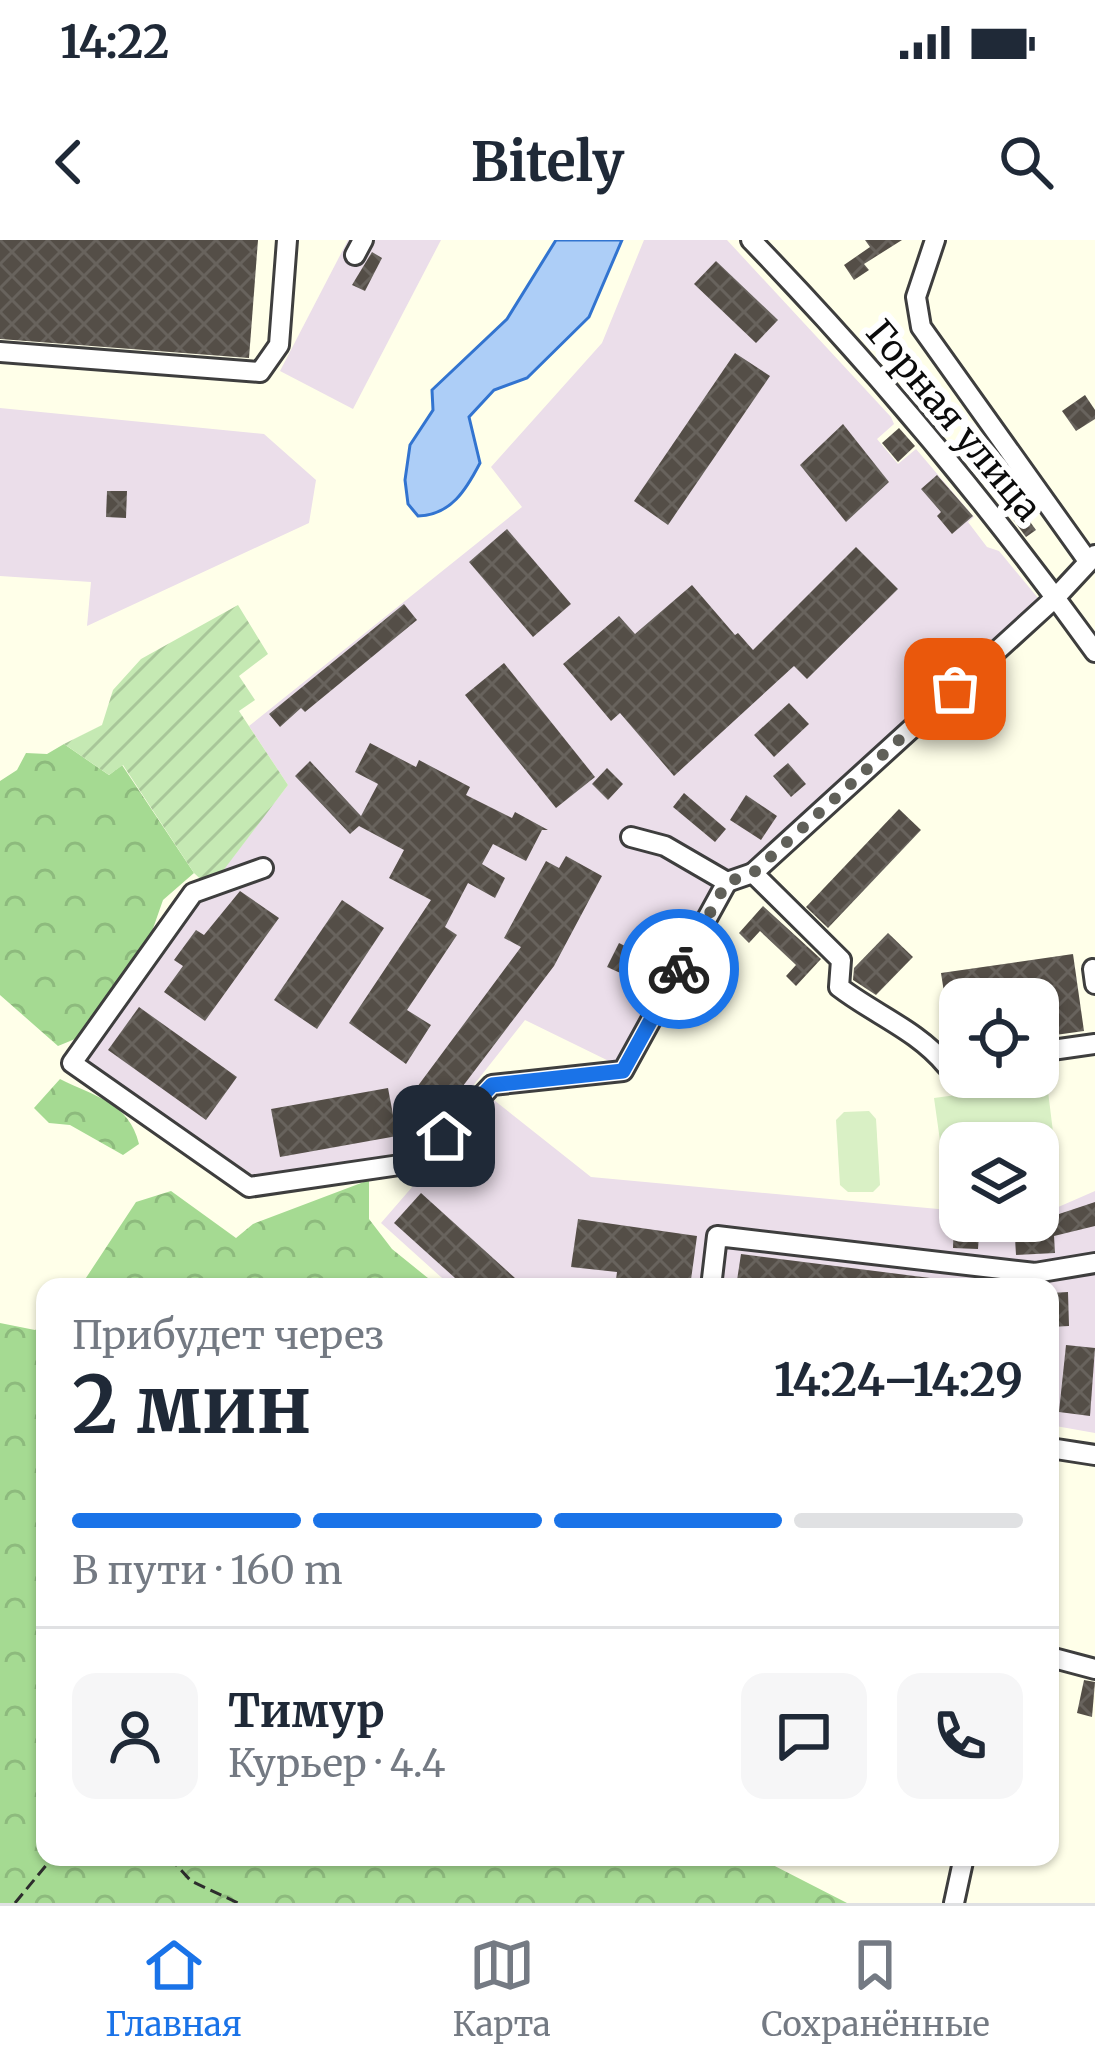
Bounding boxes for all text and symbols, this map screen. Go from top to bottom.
text: 14:22 [60,14,169,70]
text: Bitely [471,128,624,196]
icon: back [36,129,102,195]
icon: search [993,129,1059,195]
street label: Горная улица [856,311,1051,530]
pin [904,638,1006,740]
icon: bag [922,656,988,722]
courier [619,909,739,1029]
icon: bike [646,936,712,1002]
map controls [939,978,1059,1242]
button: locate [939,978,1059,1098]
pin [393,1085,495,1187]
icon: home [411,1103,477,1169]
button: layers [939,1122,1059,1242]
text: Прибудет через [72,1311,384,1360]
text: 14:24–14:29 [774,1352,1023,1408]
text: 2 мин [72,1356,311,1454]
text: В пути · 160 m [72,1546,343,1595]
button: person [72,1673,198,1799]
button: chat [741,1673,867,1799]
button: phone [897,1673,1023,1799]
text: Тимур [228,1683,385,1739]
text: Курьер · 4.4 [228,1739,446,1788]
tab: Главная [105,1932,242,2045]
tab: Карта [452,1932,551,2045]
tab: Сохранённые [761,1932,990,2045]

